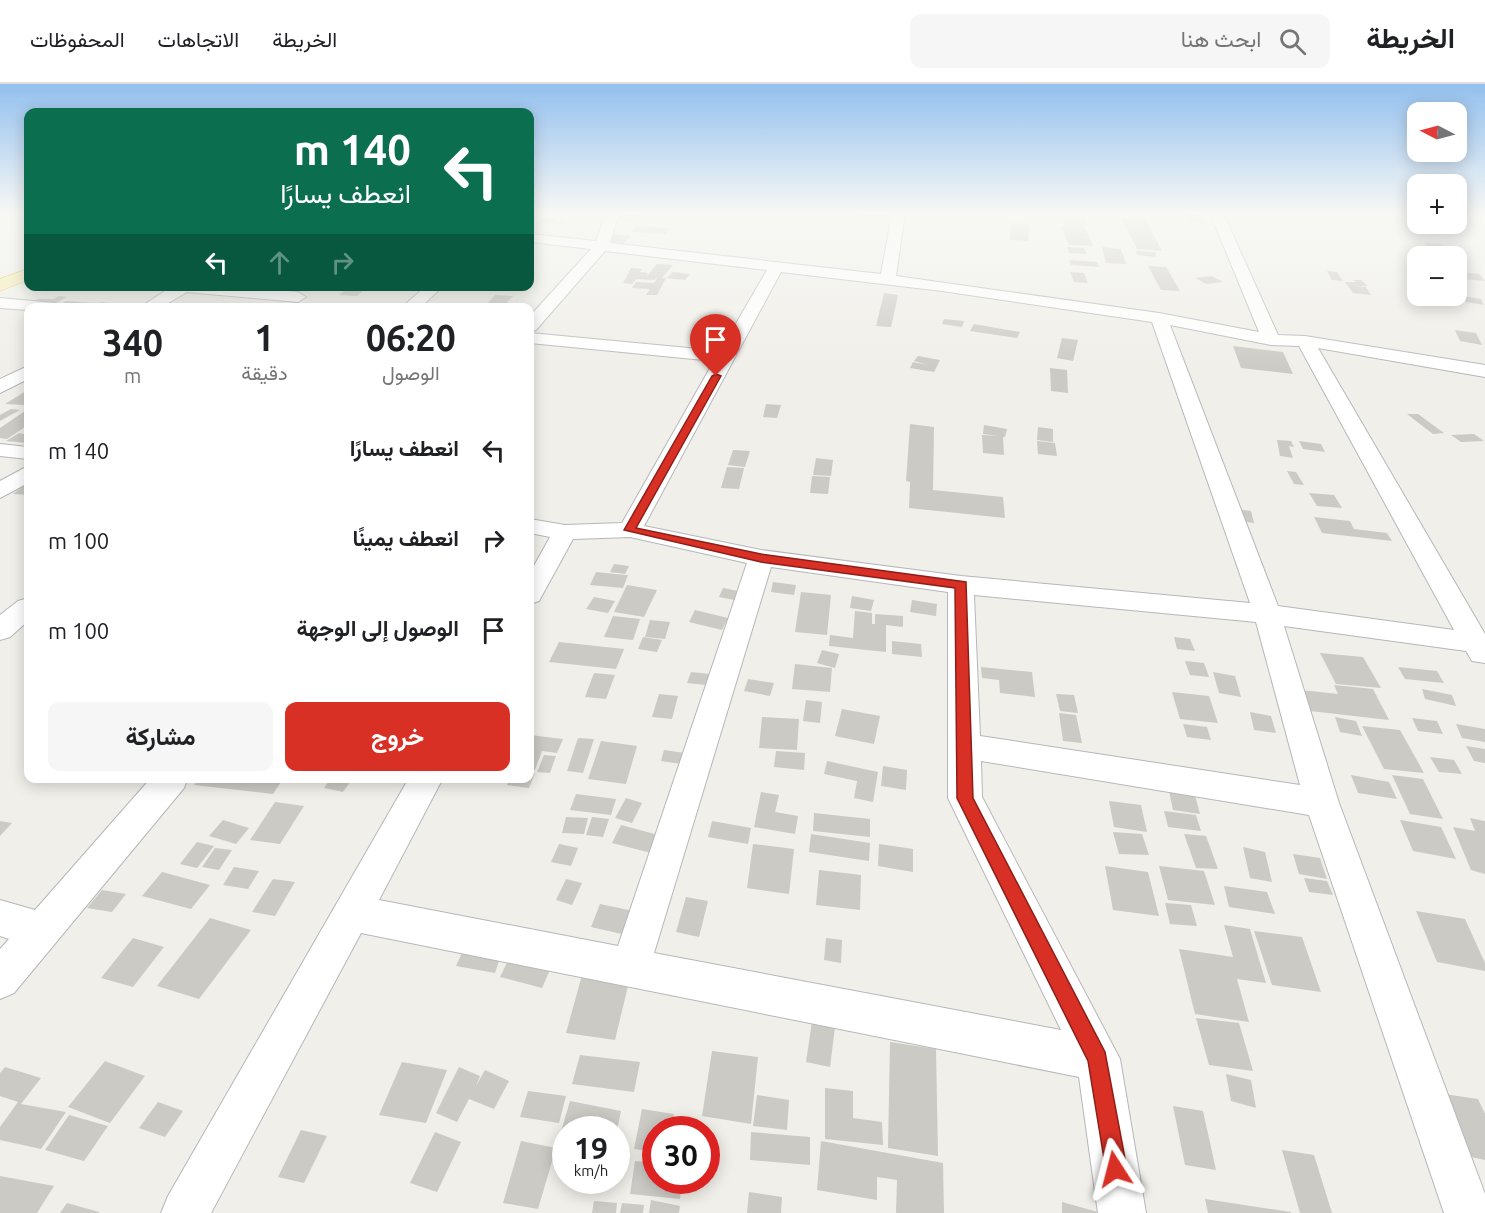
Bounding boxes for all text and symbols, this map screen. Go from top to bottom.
search box [910,14,1330,68]
text: الخريطة [1366,22,1455,53]
icon: search [1276,25,1309,58]
text: ابحث هنا [1181,26,1261,51]
text: المحفوظات [30,27,125,51]
text: الاتجاهات [158,27,239,51]
text: الخريطة [272,27,337,51]
north arrow [1407,102,1467,162]
map controls [1407,102,1467,306]
text: 140 m [294,126,411,173]
icon: left [432,132,510,210]
button: + [1407,174,1467,234]
text: انعطف يسارًا [280,178,411,208]
icon: left [200,246,233,279]
icon: ahead [263,246,296,279]
icon: right [326,246,359,279]
button: − [1407,246,1467,306]
pin [690,314,741,376]
text: 1 [254,317,275,358]
text: 06:20 [366,317,456,358]
text: 340 [102,322,163,363]
icon: arrive [699,323,732,356]
text: دقيقة [241,361,288,384]
text: الوصول [382,361,440,384]
text: m [124,364,141,387]
icon: left [477,434,510,467]
text: انعطف يسارًا [350,435,459,460]
text: 140 m [48,438,109,463]
icon: right [477,524,510,557]
text: انعطف يمينًا [352,525,459,550]
text: 100 m [48,528,109,553]
icon: arrive [477,614,510,647]
text: الوصول إلى الوجهة [296,615,459,640]
text: 100 m [48,618,109,643]
button: مشاركة [48,702,273,771]
button: خروج [285,702,510,771]
speed limit sign: 30 [642,1116,720,1194]
text: 19 [574,1131,608,1165]
position arrow [1083,1137,1147,1201]
text: km/h [574,1162,608,1179]

